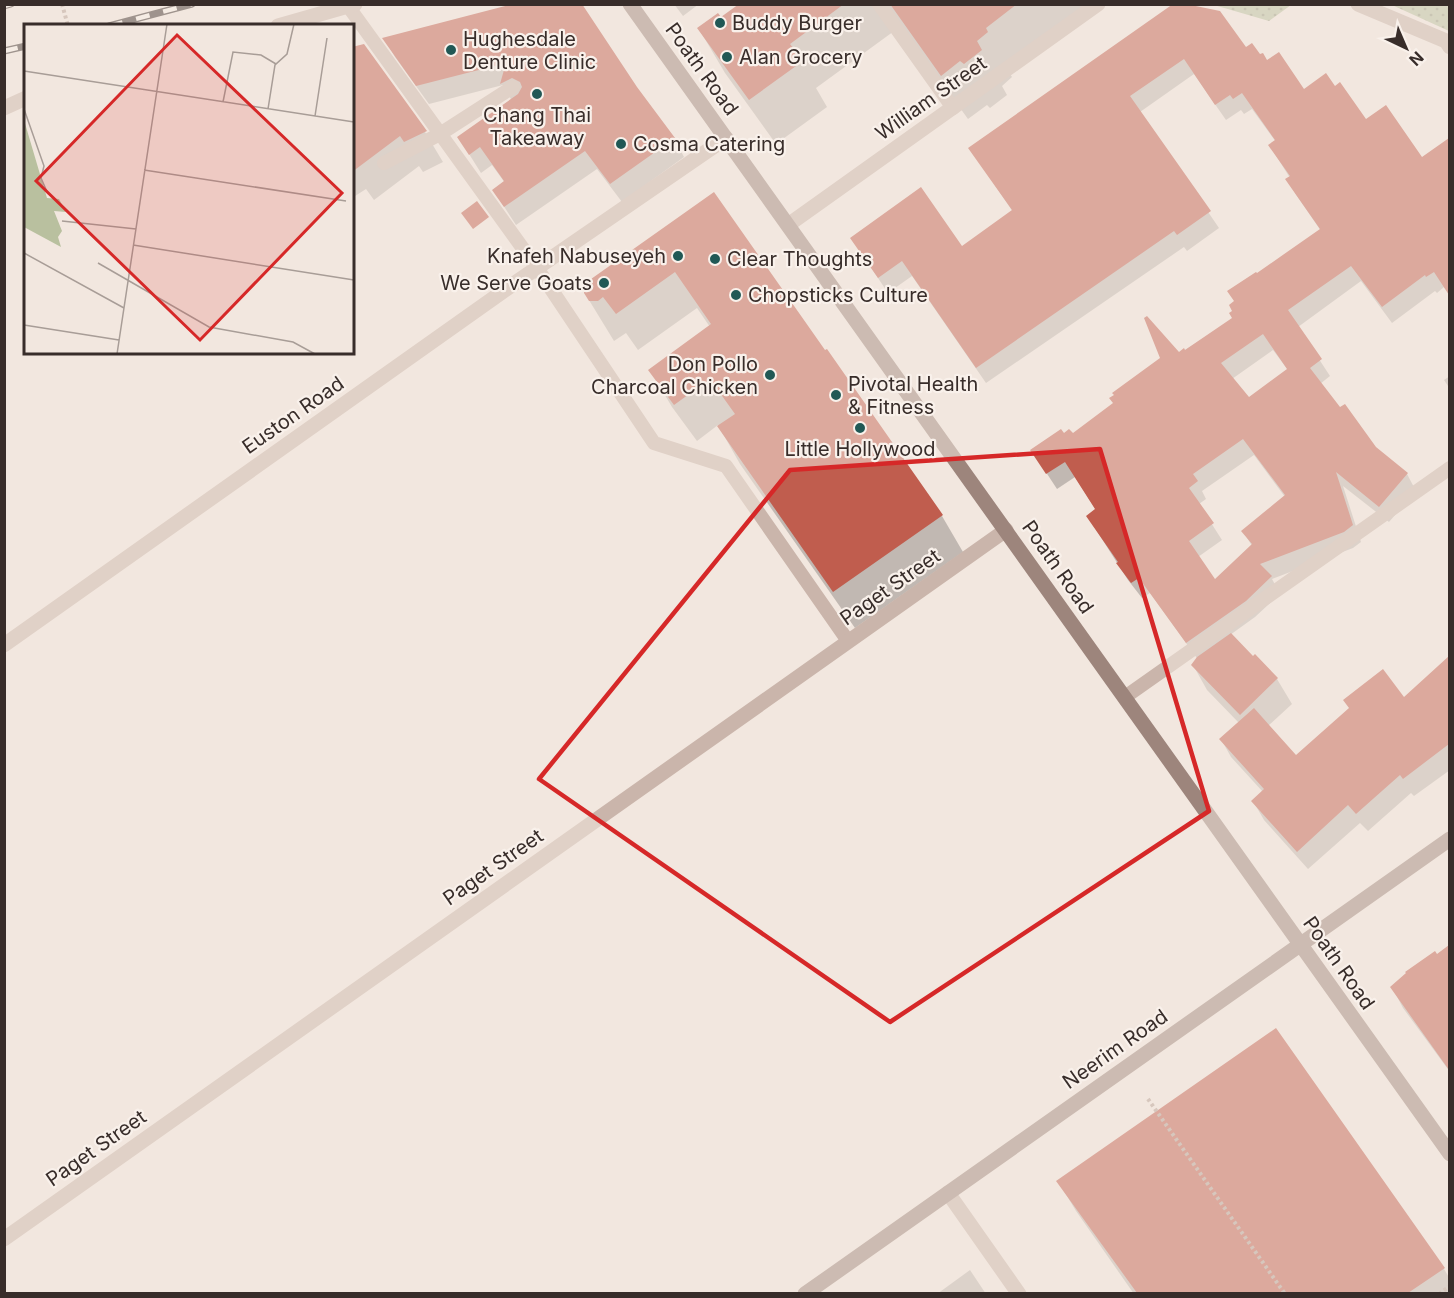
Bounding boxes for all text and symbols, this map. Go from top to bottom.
place label: Buddy Burger [732,11,862,35]
marker: Buddy Burger [713,16,727,30]
street label: Poath Road [660,18,744,120]
north arrow [1376,18,1436,78]
inset map [24,24,354,354]
place label: Hughesdale Denture Clinic [463,27,596,74]
marker: Hughesdale Denture Clinic [444,43,458,57]
place label: Alan Grocery [739,45,863,69]
text: N [1405,47,1428,70]
marker: Alan Grocery [720,50,734,64]
street label: William Street [871,51,991,145]
marker: Chang Thai Takeaway [530,87,544,101]
place label: Chang Thai Takeaway [483,103,591,150]
place label: Cosma Catering [633,132,785,156]
marker: Cosma Catering [614,137,628,151]
place label: Knafeh Nabuseyeh [487,244,666,268]
place label: Clear Thoughts [727,247,872,271]
marker: Knafeh Nabuseyeh [671,249,685,263]
marker: Clear Thoughts [708,252,722,266]
place label: We Serve Goats [440,271,592,295]
marker: We Serve Goats [597,276,611,290]
place label: Chopsticks Culture [748,283,928,307]
marker: Chopsticks Culture [729,288,743,302]
place label: Don Pollo Charcoal Chicken [591,352,758,399]
marker: Don Pollo Charcoal Chicken [763,368,777,382]
street label: Euston Road [238,371,348,459]
place label: Pivotal Health & Fitness [848,372,978,419]
marker: Pivotal Health & Fitness [829,388,843,402]
marker: Little Hollywood [853,421,867,435]
place label: Little Hollywood [785,437,936,461]
street label: Poath Road [1017,516,1099,618]
street label: Paget Street [835,543,945,630]
street label: Paget Street [438,823,548,910]
street label: Poath Road [1298,912,1380,1014]
street label: Neerim Road [1058,1004,1172,1094]
street label: Paget Street [41,1104,151,1191]

